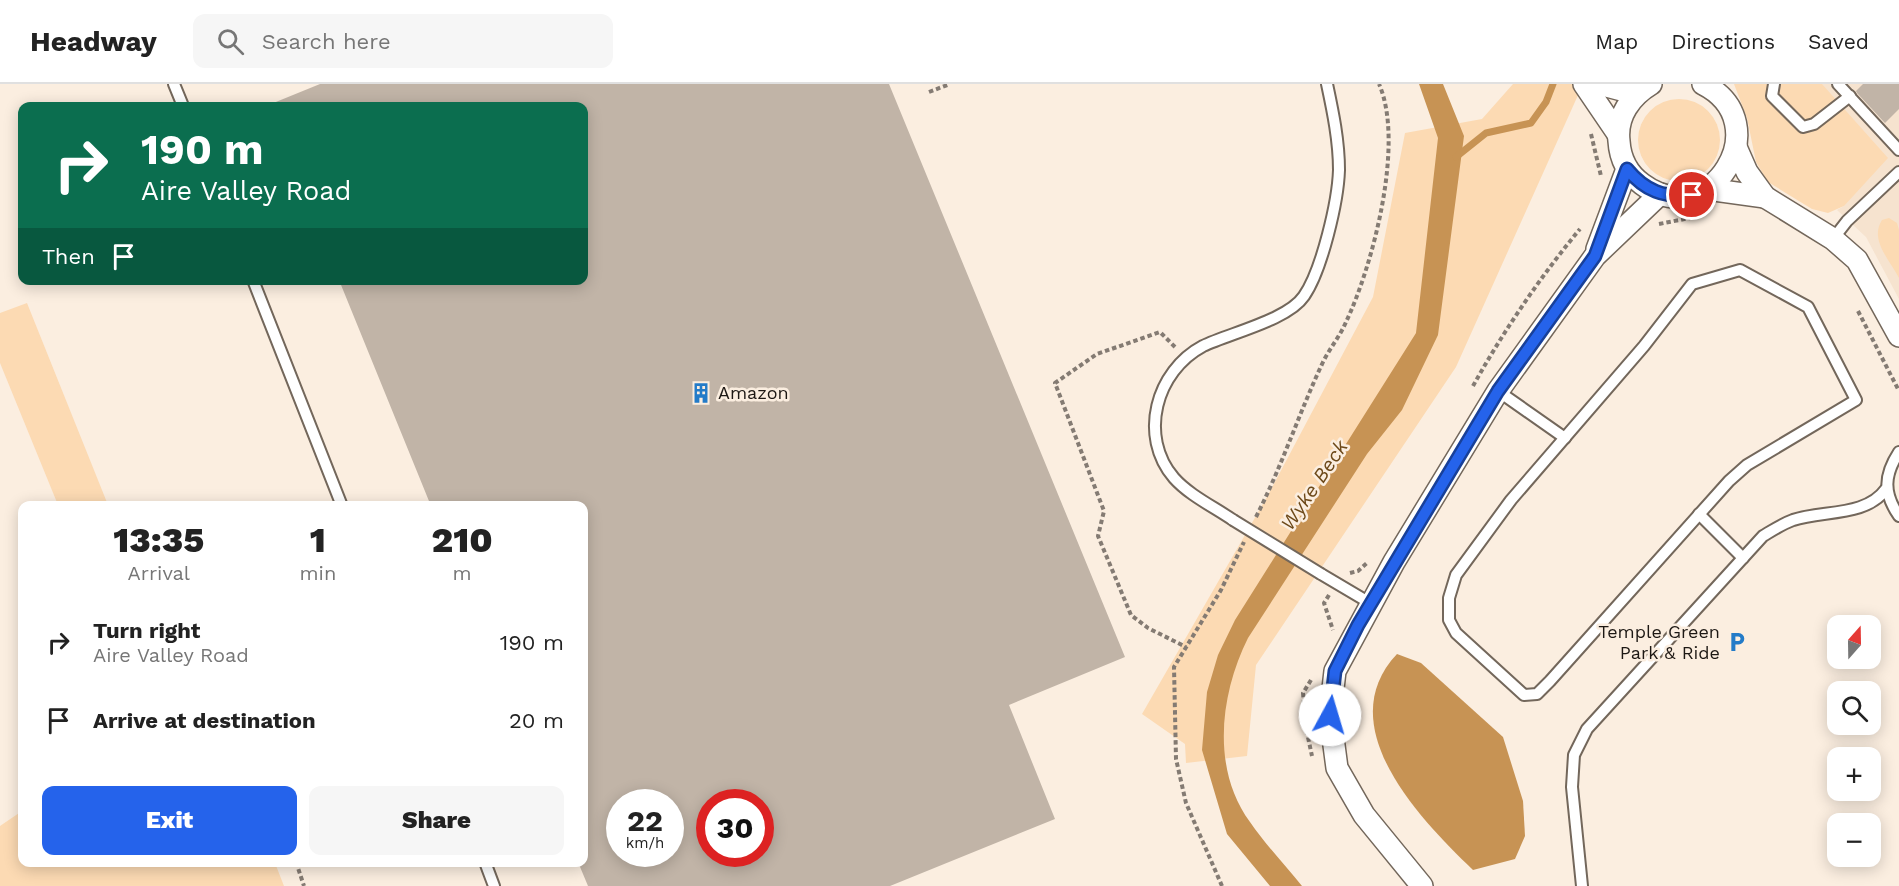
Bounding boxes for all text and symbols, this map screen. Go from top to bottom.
search box [193,14,613,68]
text: Headway [30,25,157,58]
icon: search [214,25,247,58]
text: Search here [262,29,391,54]
text: Map [1595,29,1638,54]
text: Directions [1671,29,1775,54]
text: Saved [1808,29,1869,54]
text: 190 m [141,125,264,174]
icon: right [42,126,120,204]
pin [1666,169,1717,220]
text: Aire Valley Road [141,175,351,207]
icon: arrive [1675,178,1708,211]
icon: arrive [107,240,140,273]
text: Then [42,244,95,269]
building icon: Amazon [689,381,713,405]
place label: Amazon [718,382,789,403]
water label: Wyke Beck [1275,435,1353,535]
text: 13:35 [113,519,204,561]
text: 1 [310,519,326,561]
text: 210 [432,519,493,561]
text: Arrival [128,561,190,585]
text: min [300,561,336,585]
text: m [453,561,472,585]
north arrow [1827,615,1881,669]
map controls [1827,615,1881,867]
text: Turn right [93,618,200,643]
place label: Temple Green Park & Ride [1598,621,1720,663]
icon: right [42,626,75,659]
text: 190 m [500,630,564,655]
parking icon: Temple Green Park & Ride [1725,630,1749,654]
text: Aire Valley Road [93,643,249,667]
button: search [1827,681,1881,735]
position arrow [1298,683,1362,747]
icon: arrive [42,704,75,737]
text: Arrive at destination [93,708,316,733]
text: 20 m [509,708,564,733]
button: + [1827,747,1881,801]
button: Exit [42,786,297,855]
button: Share [309,786,564,855]
speed limit sign: 30 [696,789,774,867]
text: 22 [627,803,663,838]
button: − [1827,813,1881,867]
text: km/h [626,834,664,852]

